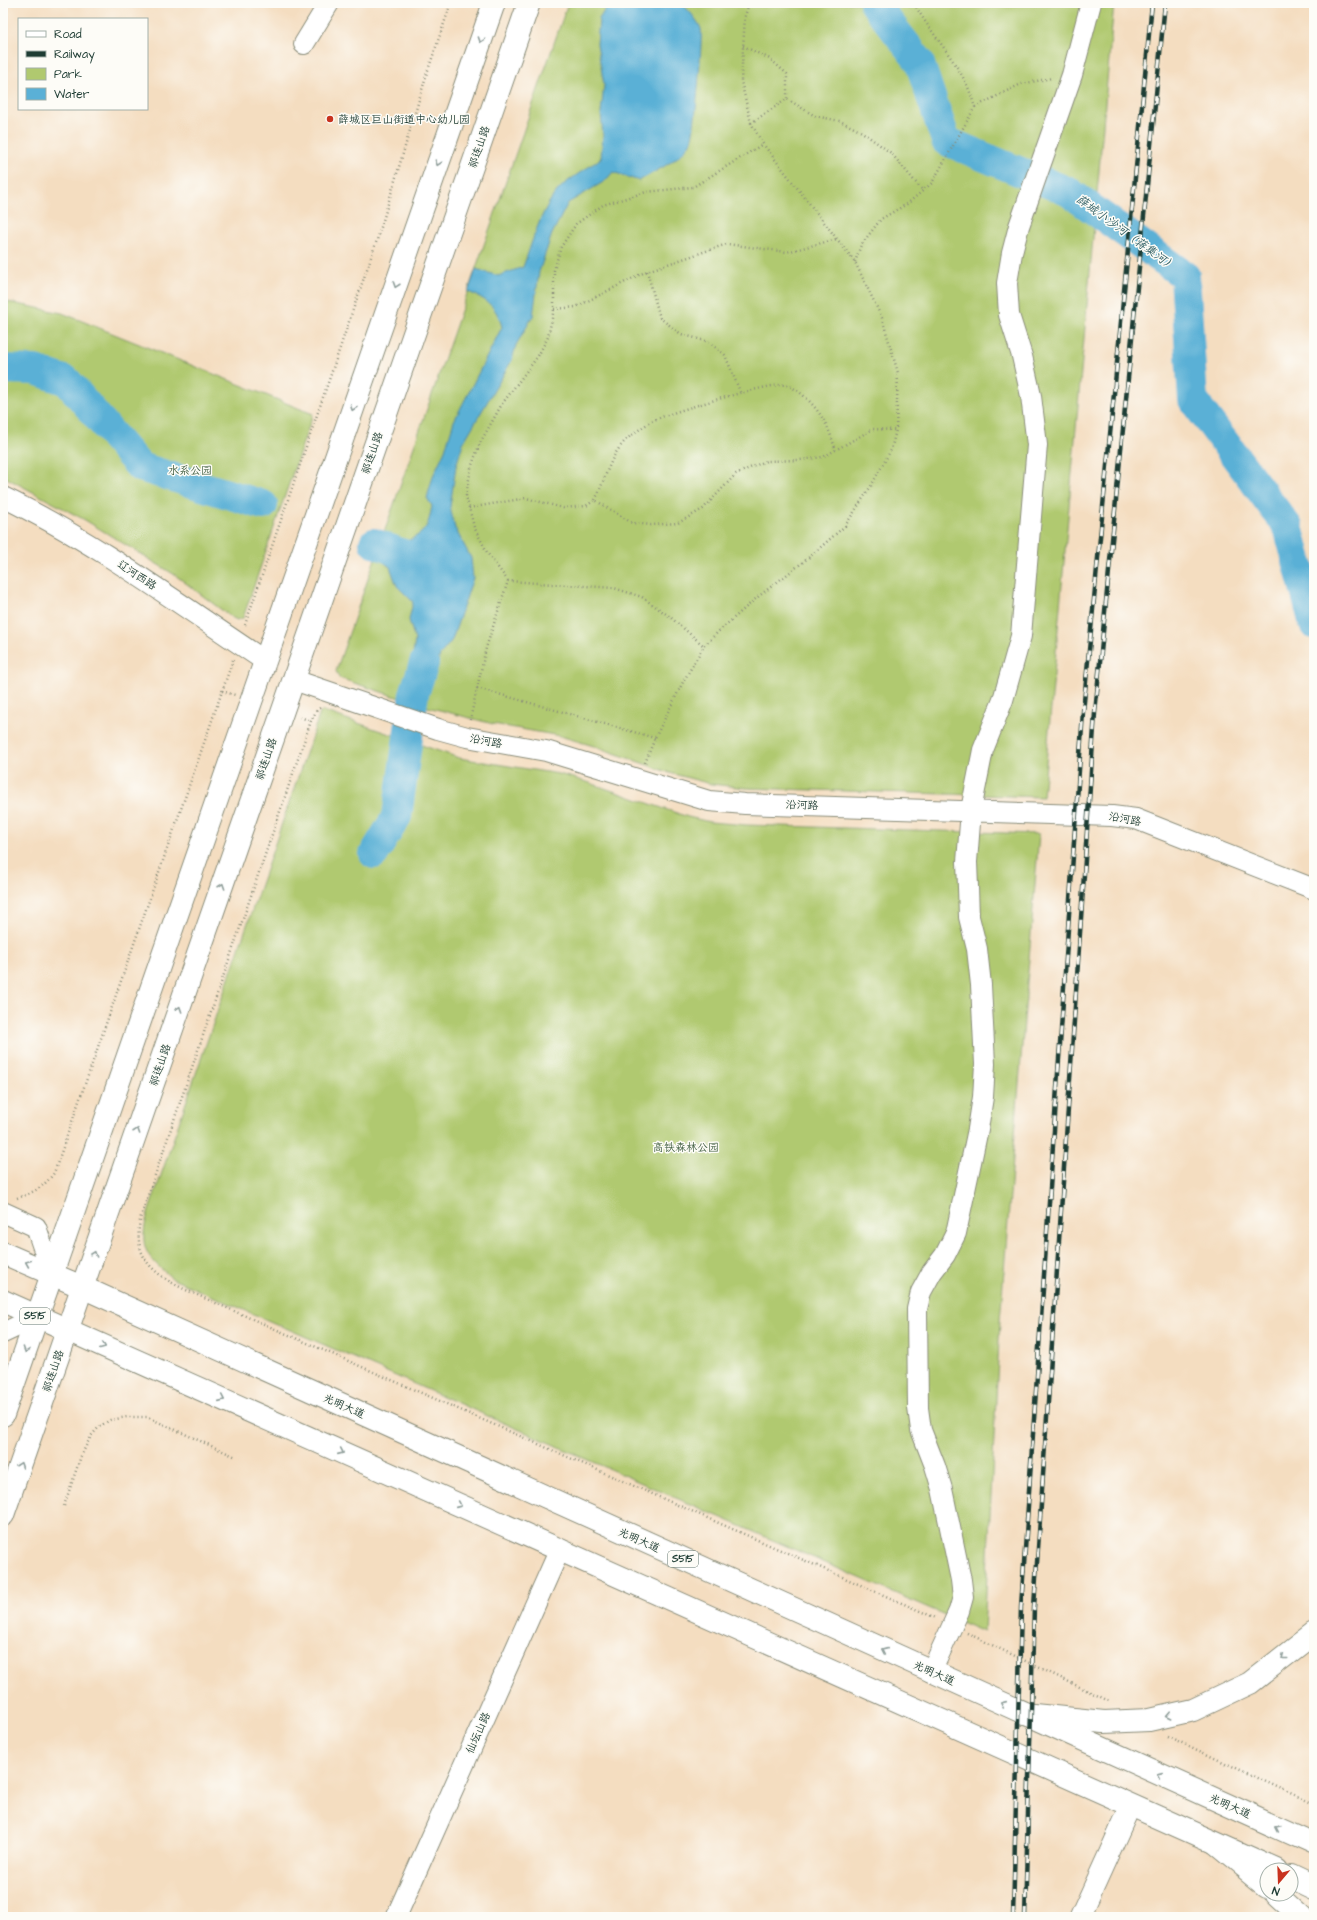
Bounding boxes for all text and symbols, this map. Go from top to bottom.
legend [18,18,148,110]
text: Road [54,26,82,43]
one-way arrow [477,36,486,43]
text: Railway [54,46,95,64]
text: Park [54,66,82,83]
text: Water [54,86,90,103]
place label: 薛城区巨山街道中心幼儿园 [338,112,470,127]
marker: 薛城区巨山街道中心幼儿园 [325,114,335,124]
street label: 祁连山路 [465,124,493,170]
one-way arrow [435,159,443,166]
water label: 薛城小沙河（蒋集河） [1072,191,1180,275]
one-way arrow [392,282,400,289]
one-way arrow [349,405,358,412]
street label: 祁连山路 [358,430,386,476]
park label: 水系公园 [168,463,212,478]
street label: 辽河西路 [114,557,160,593]
street label: 沿河路 [468,731,504,751]
street label: 祁连山路 [252,736,280,782]
street label: 沿河路 [785,797,819,813]
street label: 沿河路 [1107,809,1143,829]
one-way arrow [217,882,226,889]
one-way arrow [175,1005,183,1012]
street label: 祁连山路 [146,1042,174,1088]
one-way arrow [132,1128,140,1135]
park label: 高铁森林公园 [653,1140,719,1155]
one-way arrow [89,1251,97,1258]
one-way arrow [24,1260,31,1268]
road number: S515 [20,1308,50,1324]
one-way arrow [99,1341,106,1349]
one-way arrow [22,1347,30,1354]
street label: 祁连山路 [39,1348,67,1394]
street label: 光明大道 [321,1390,367,1422]
one-way arrow [217,1394,225,1402]
one-way arrow [336,1447,344,1455]
one-way arrow [16,1462,24,1469]
one-way arrow [456,1500,463,1508]
street label: 光明大道 [616,1524,662,1556]
road number: S515 [668,1551,698,1567]
one-way arrow [881,1648,889,1656]
one-way arrow [1281,1652,1288,1659]
street label: 光明大道 [911,1657,957,1689]
one-way arrow [999,1701,1007,1709]
street label: 仙坛山路 [462,1710,494,1756]
one-way arrow [1166,1711,1172,1719]
one-way arrow [1156,1771,1163,1779]
street label: 光明大道 [1207,1790,1253,1822]
one-way arrow [1275,1825,1283,1833]
north arrow [1259,1862,1299,1902]
text: N [1270,1883,1282,1899]

